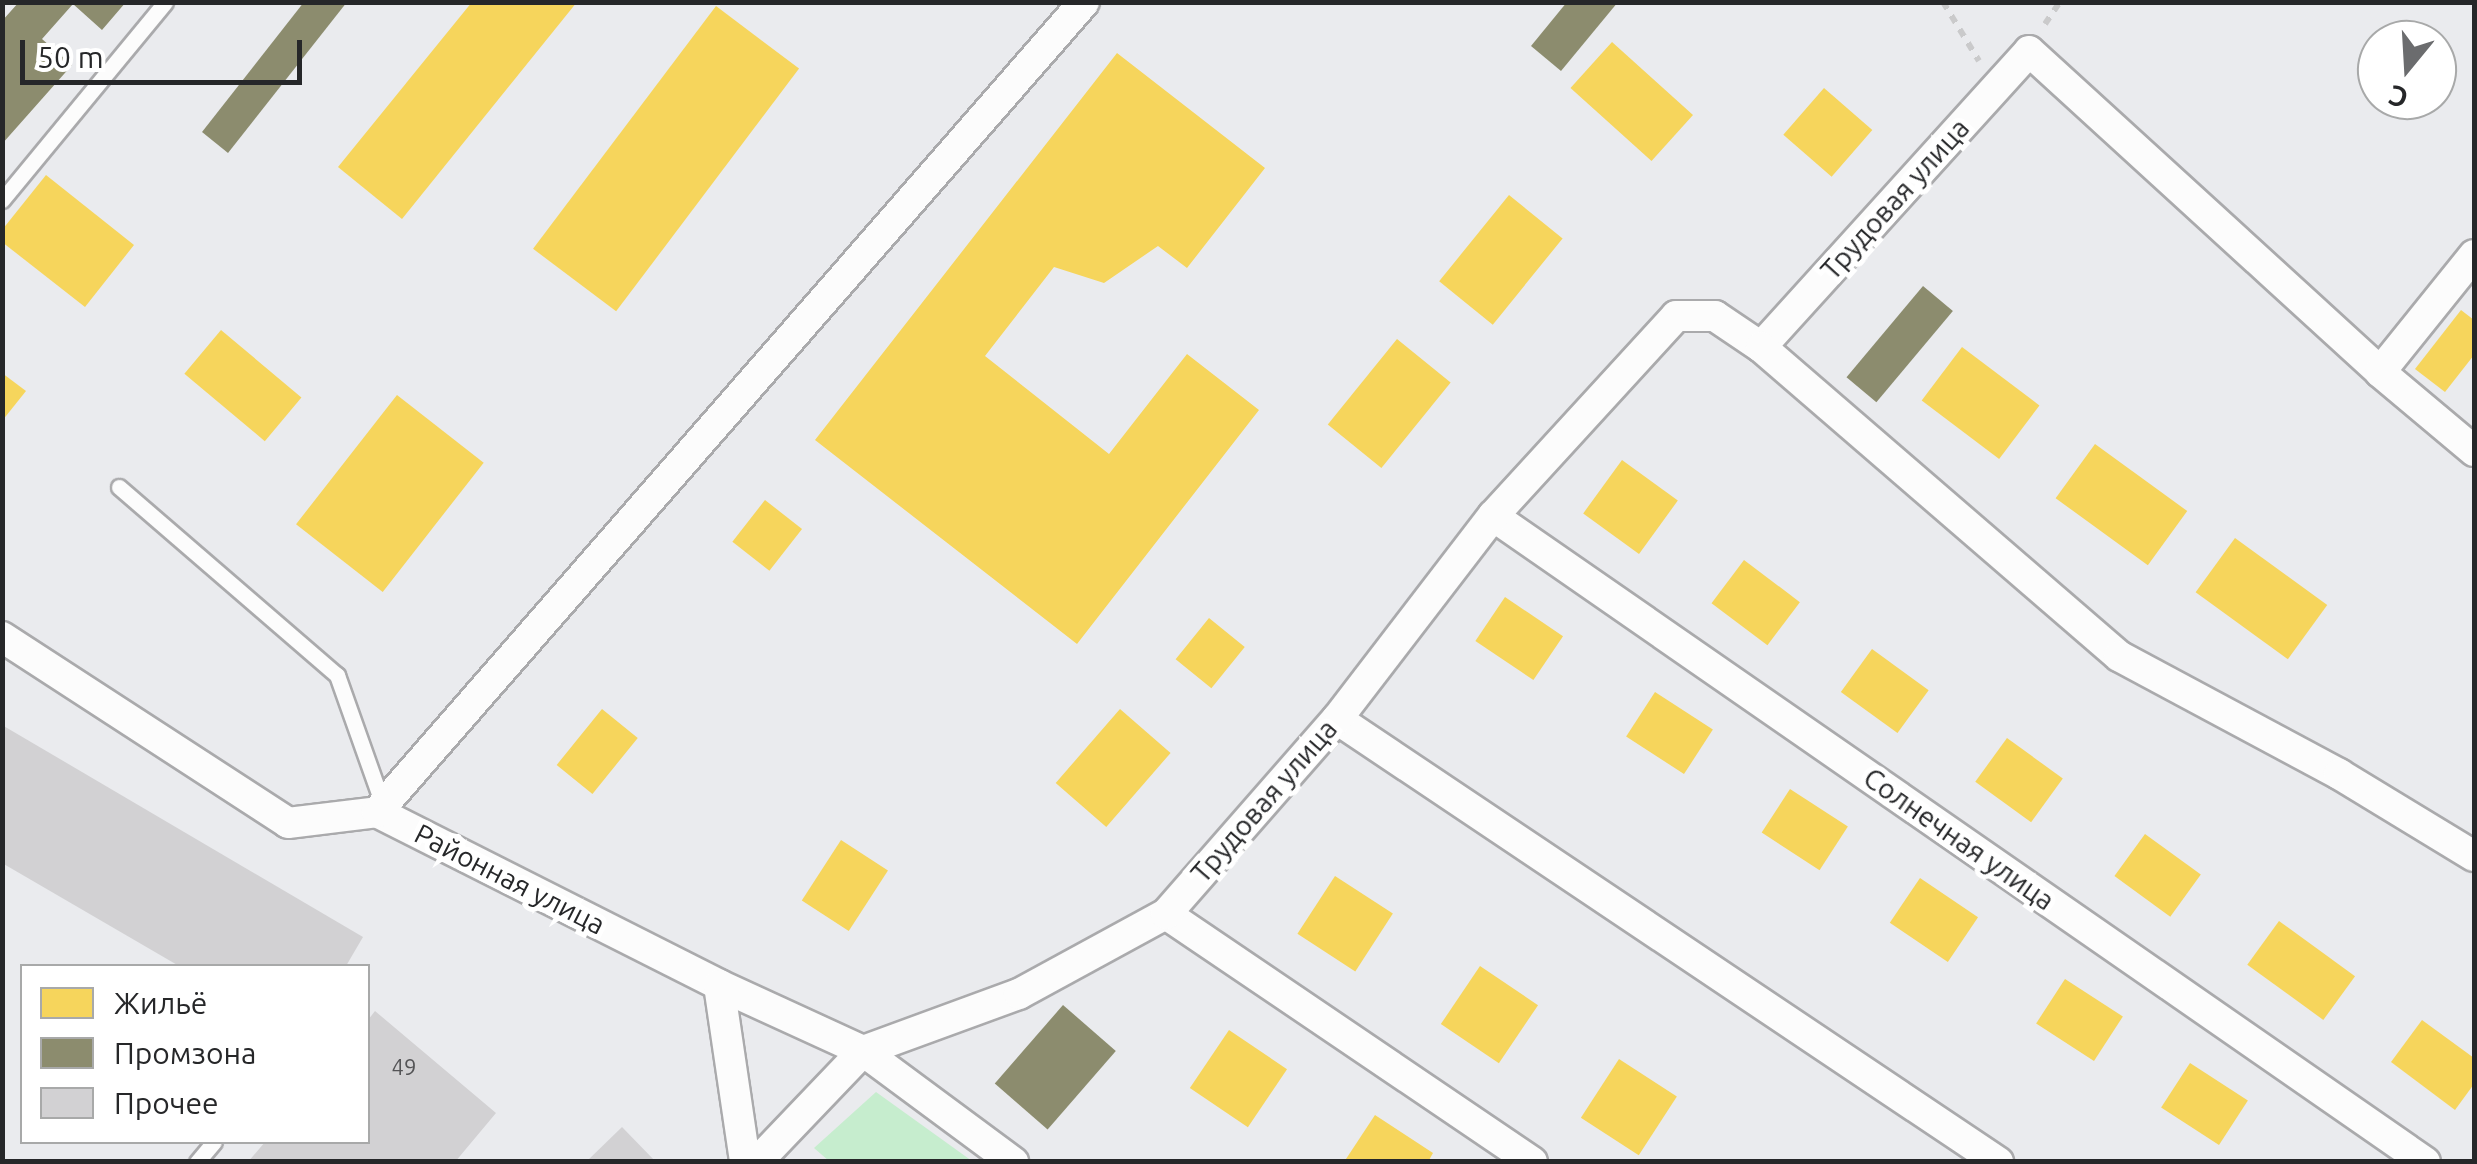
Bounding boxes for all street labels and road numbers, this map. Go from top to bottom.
street label: Трудовая улица [1814,112,1976,286]
street label: Трудовая улица [1184,713,1344,889]
street label: Солнечная улица [1857,761,2061,917]
street label: Районная улица [409,817,611,941]

